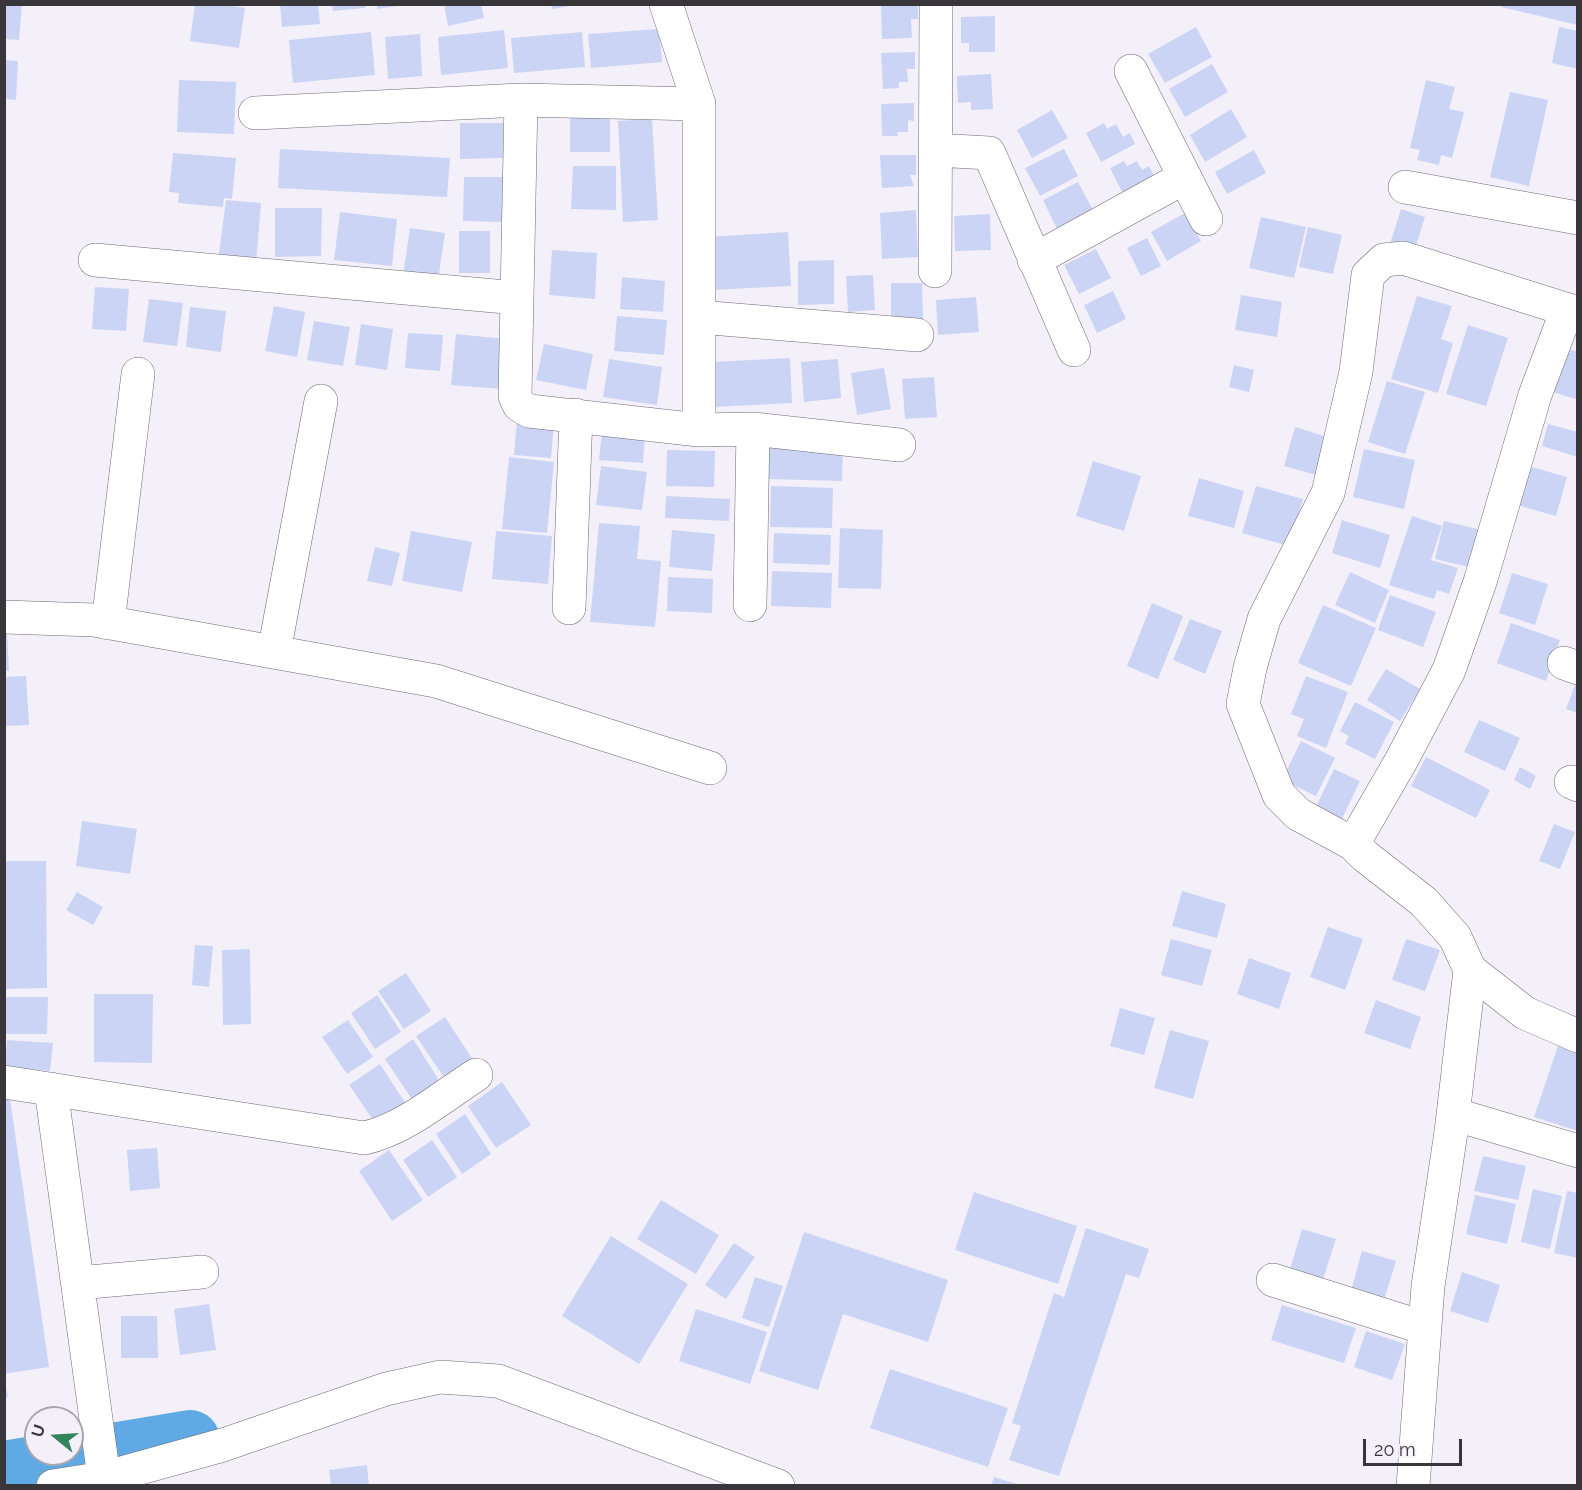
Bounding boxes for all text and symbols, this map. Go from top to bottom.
north arrow [24,1406,84,1466]
text: U [27,1422,49,1440]
scale bar [1366,1427,1465,1465]
text: 20 m [1374,1439,1416,1460]

